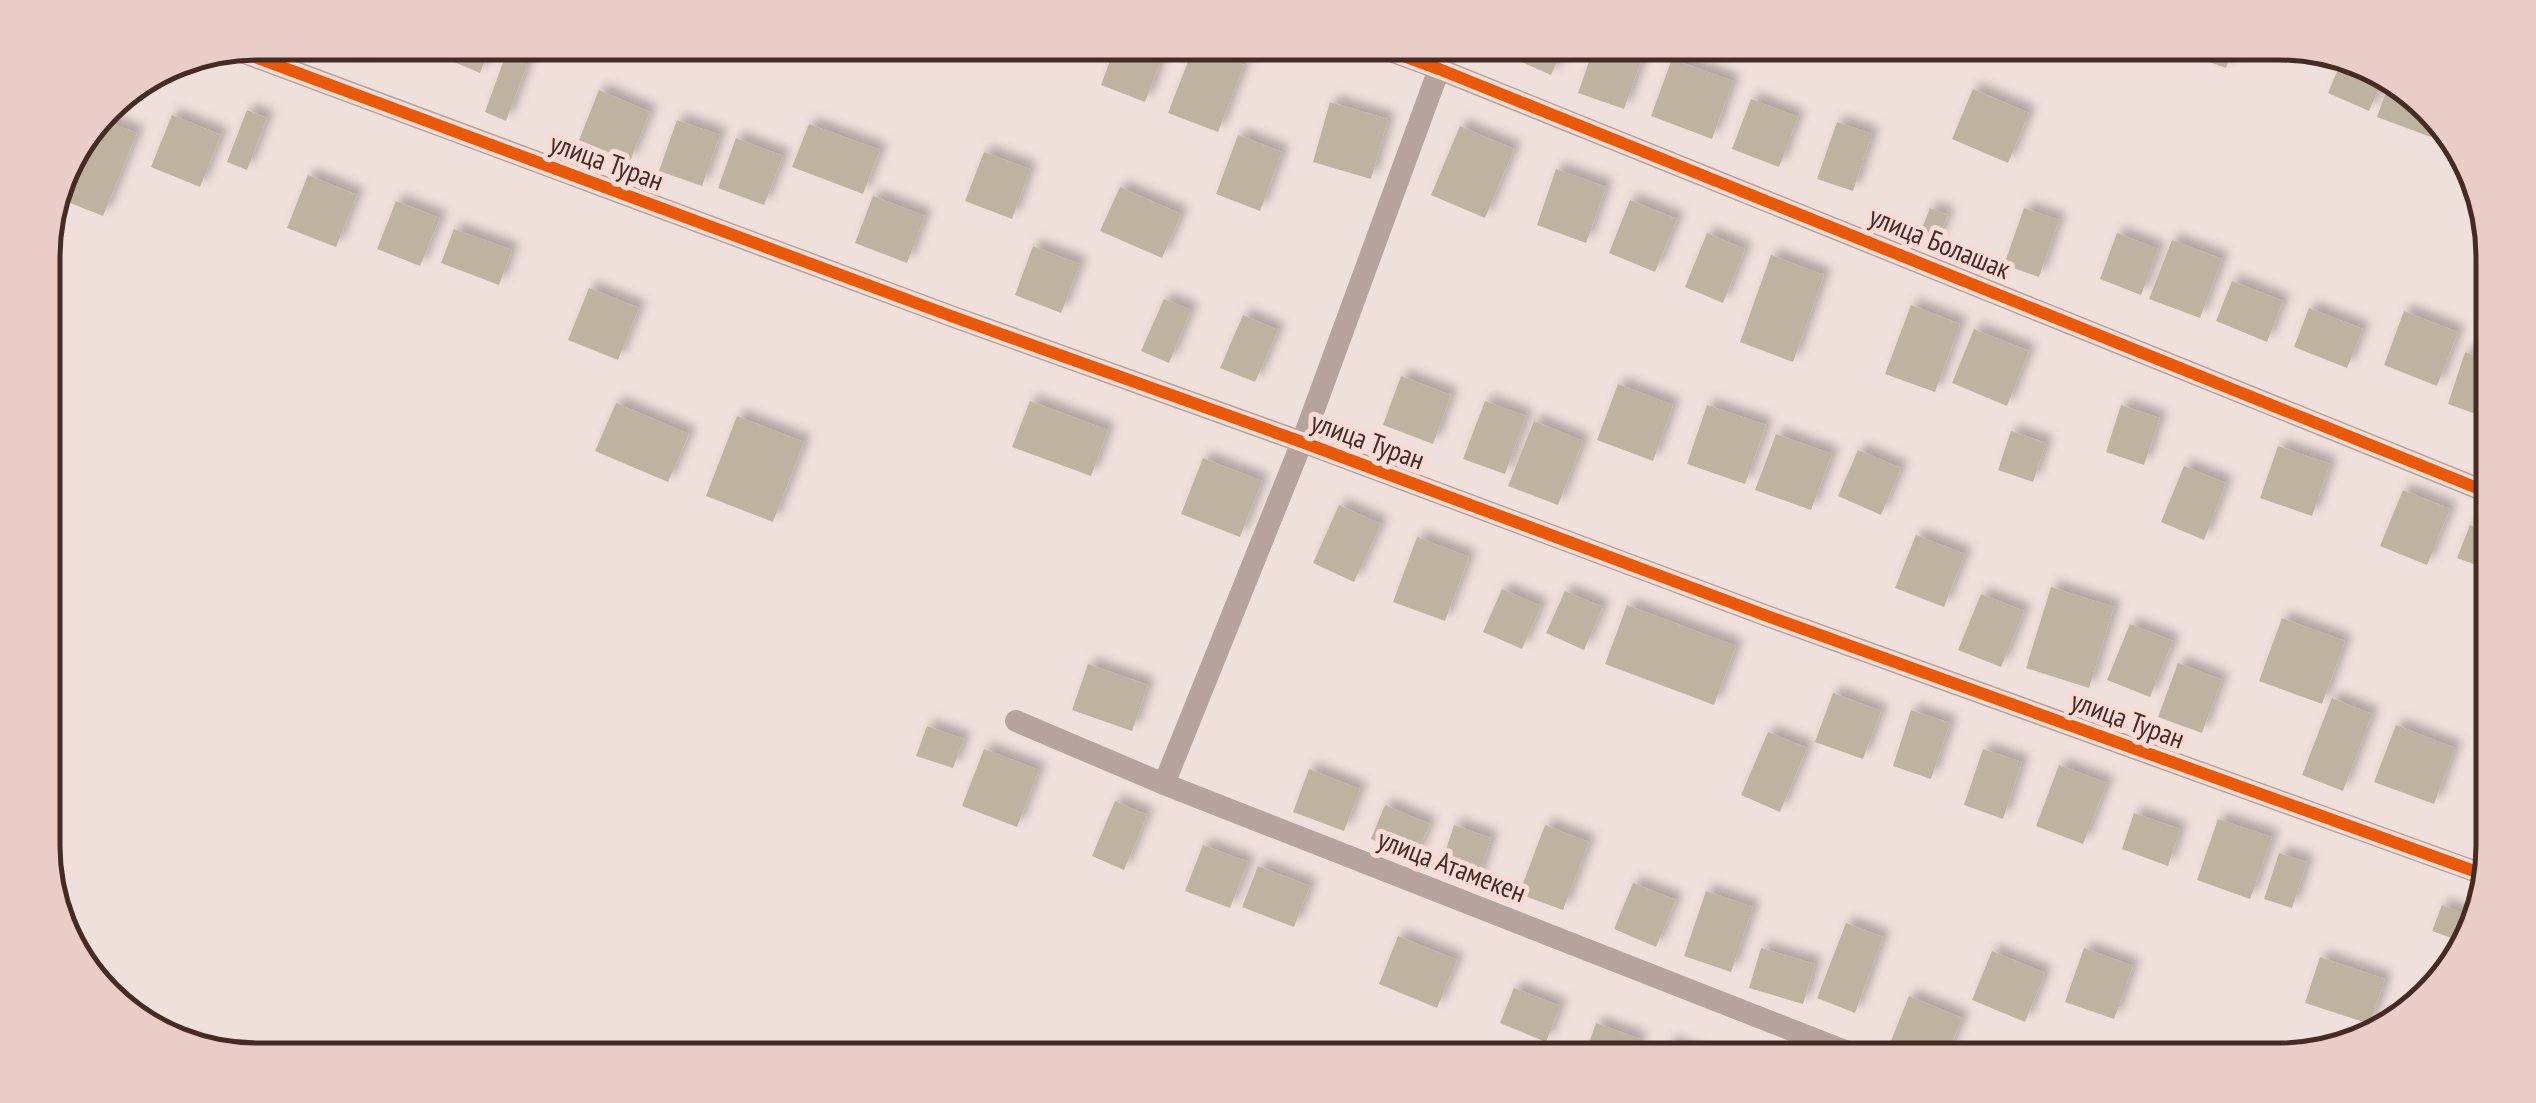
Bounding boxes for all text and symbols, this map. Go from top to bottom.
street label: улица Туран [545,123,669,199]
street label: улица Болашак [1864,197,2016,287]
street label: улица Туран [1306,402,1430,478]
street label: улица Туран [2066,681,2190,757]
street label: улица Атамекен [1373,820,1531,910]

